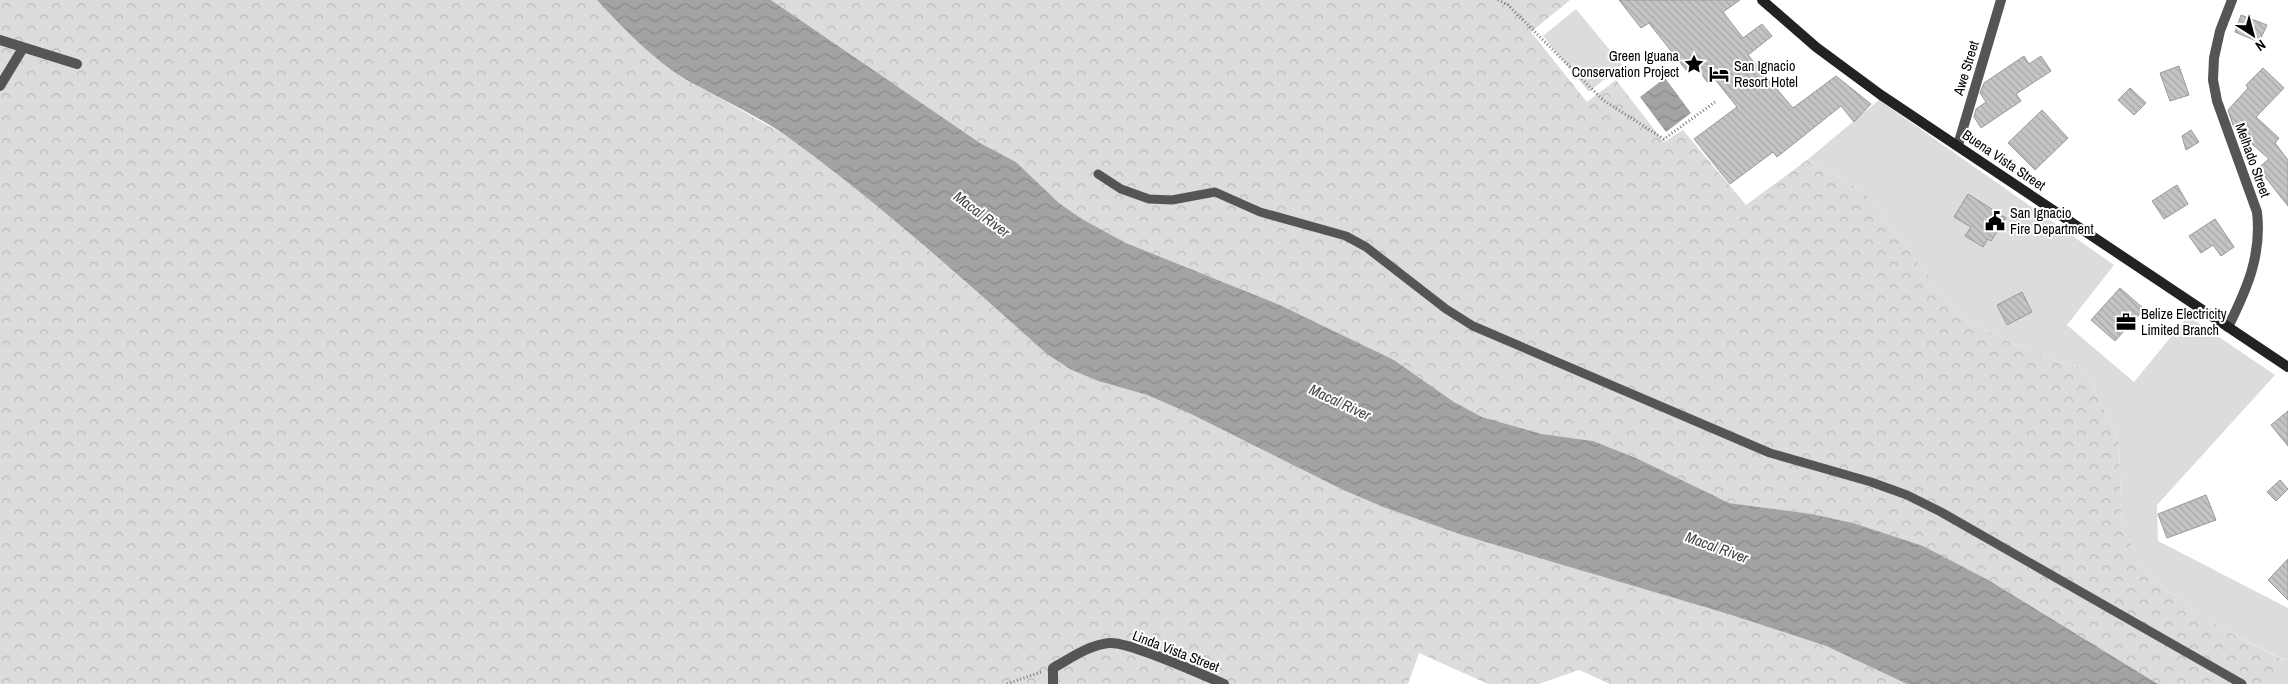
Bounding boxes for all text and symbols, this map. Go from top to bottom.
north arrow [2228,10,2278,60]
text: N [2252,36,2269,55]
street label: Awe Street [1949,39,1983,98]
place label: Green Iguana Conservation Project [1572,47,1680,81]
place icon: Green Iguana Conservation Project [1683,53,1705,75]
place label: San Ignacio Resort Hotel [1734,57,1798,91]
hotel icon: San Ignacio Resort Hotel [1708,63,1730,85]
street label: Melhado Street [2231,120,2275,200]
street label: Buena Vista Street [1959,126,2049,194]
water label: Macal River [949,186,1015,243]
place label: San Ignacio Fire Department [2010,204,2094,238]
public building icon: San Ignacio Fire Department [1984,210,2006,232]
place label: Belize Electricity Limited Branch [2141,305,2227,339]
office icon: Belize Electricity Limited Branch [2115,311,2137,333]
water label: Macal River [1306,379,1375,426]
water label: Macal River [1683,526,1752,568]
street label: Linda Vista Street [1130,626,1222,676]

